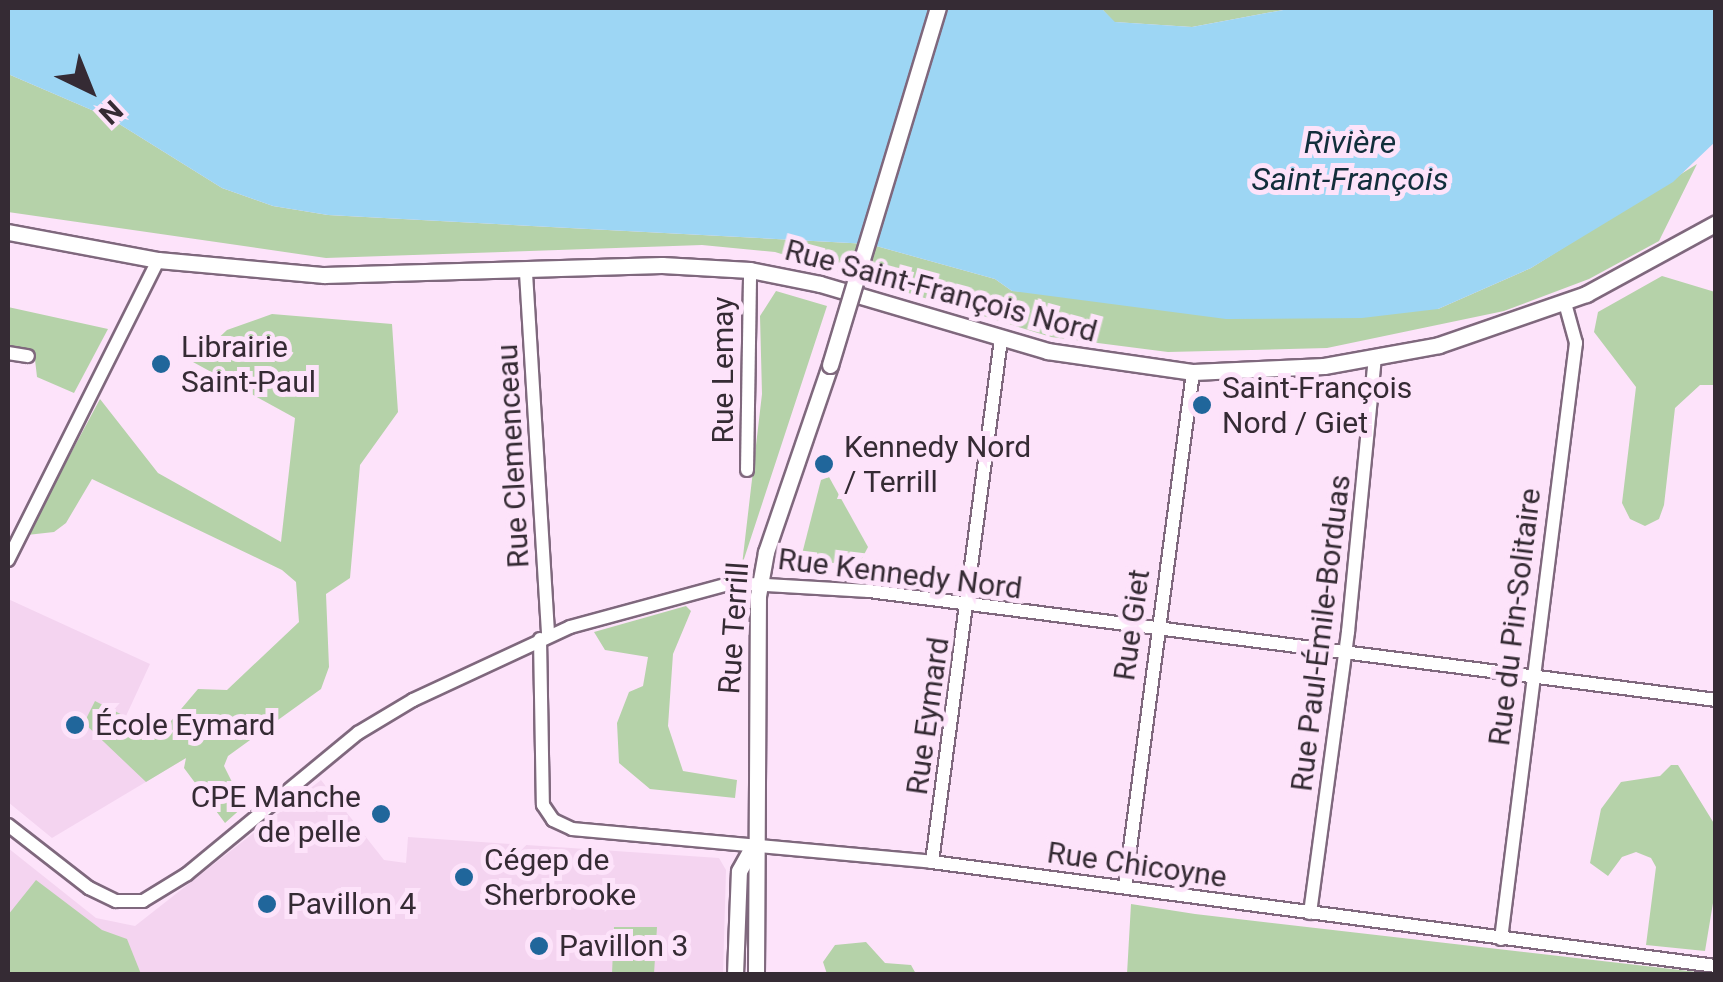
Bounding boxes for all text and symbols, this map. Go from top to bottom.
north arrow [40,40,140,140]
text: N [92,93,129,131]
water label: Rivière Saint-François [1252,124,1448,199]
street label: Rue Saint-François Nord [781,232,1101,350]
street label: Rue Lemay [705,296,741,444]
place label: Librairie Saint-Paul [181,329,316,400]
street label: Rue Clemenceau [489,343,537,569]
marker: Librairie Saint-Paul [150,353,172,375]
place label: Saint-François Nord / Giet [1222,370,1412,440]
marker: Saint-François Nord / Giet [1191,394,1213,416]
place label: Kennedy Nord / Terrill [844,429,1031,500]
marker: Kennedy Nord / Terrill [813,453,835,475]
street label: Rue Paul-Émile-Borduas [1284,473,1358,793]
street label: Rue du Pin-Solitaire [1481,486,1549,748]
street label: Rue Kennedy Nord [776,541,1024,607]
street label: Rue Terrill [711,560,757,696]
street label: Rue Giet [1106,567,1158,683]
street label: Rue Eymard [899,635,957,797]
place label: École Eymard [95,707,276,743]
marker: École Eymard [64,714,86,736]
place label: CPE Manche de pelle [191,779,361,850]
marker: CPE Manche de pelle [370,803,392,825]
street label: Rue Chicoyne [1045,835,1229,895]
place label: Cégep de Sherbrooke [484,842,636,912]
marker: Cégep de Sherbrooke [453,866,475,888]
place label: Pavillon 4 [287,886,416,922]
marker: Pavillon 4 [256,893,278,915]
place label: Pavillon 3 [559,928,688,964]
marker: Pavillon 3 [528,935,550,957]

